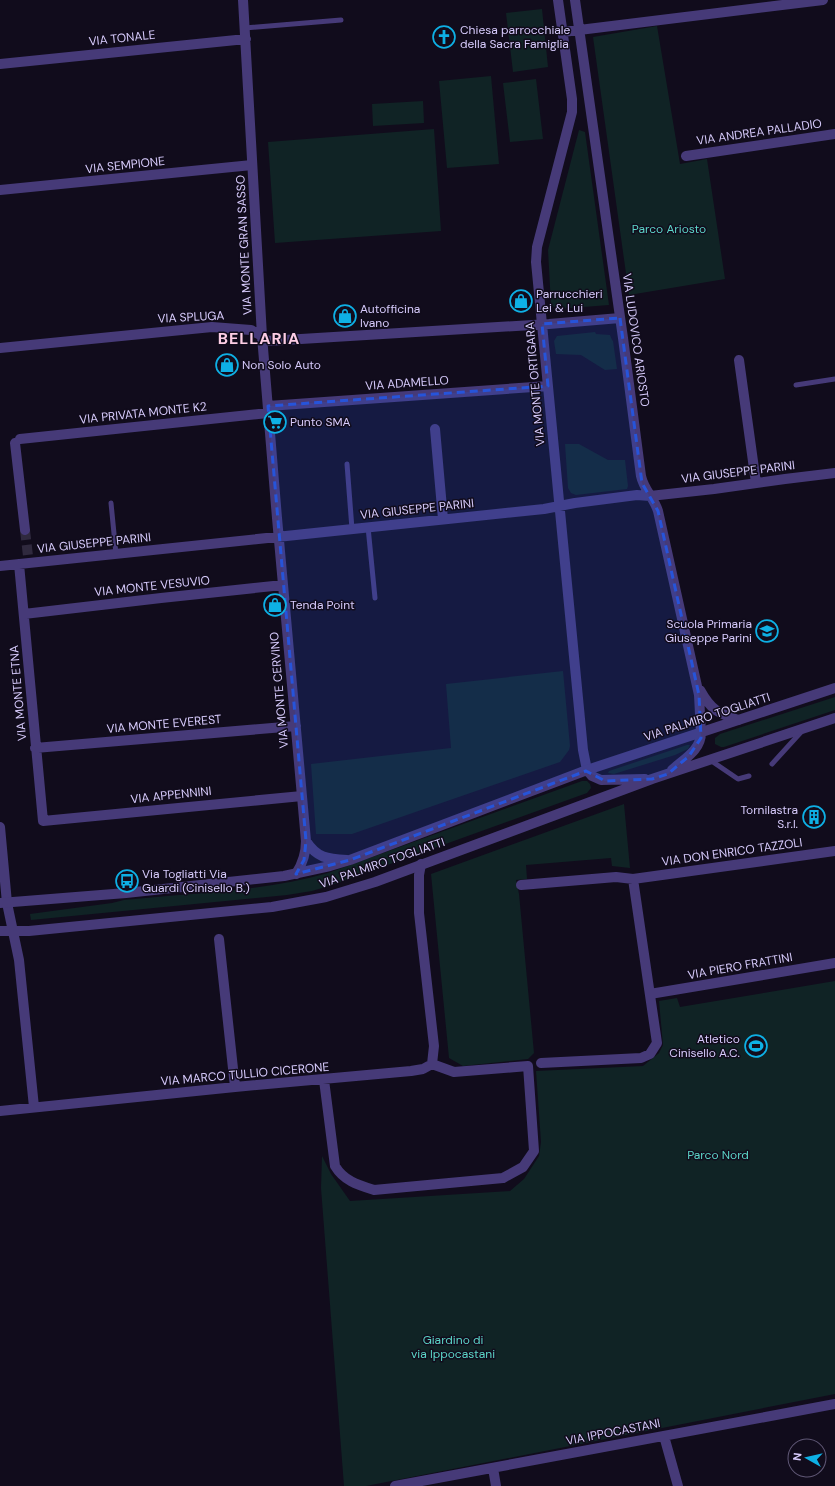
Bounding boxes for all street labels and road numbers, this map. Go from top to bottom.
street label: VIA TONALE [88,27,156,49]
street label: VIA ANDREA PALLADIO [695,115,823,149]
street label: VIA SEMPIONE [84,153,166,177]
street label: VIA MONTE GRAN SASSO [232,175,256,315]
street label: VIA LUDOVICO ARIOSTO [619,272,653,408]
street label: VIA SPLUGA [157,307,225,327]
street label: VIA MONTE ORTIGARA [522,321,548,447]
street label: VIA ADAMELLO [365,372,449,394]
street label: VIA PRIVATA MONTE K2 [78,398,208,428]
street label: VIA GIUSEPPE PARINI [680,457,796,487]
street label: VIA GIUSEPPE PARINI [359,495,475,523]
street label: VIA GIUSEPPE PARINI [36,529,152,557]
street label: VIA MONTE VESUVIO [93,572,211,600]
street label: VIA MONTE CERVINO [266,631,292,749]
street label: VIA MONTE ETNA [6,644,30,742]
street label: VIA PALMIRO TOGLIATTI [642,689,772,745]
street label: VIA MONTE EVEREST [106,711,222,737]
street label: VIA APPENNINI [130,783,212,807]
street label: VIA PALMIRO TOGLIATTI [317,834,447,892]
street label: VIA DON ENRICO TAZZOLI [661,834,803,870]
street label: VIA PIERO FRATTINI [686,949,794,983]
street label: VIA MARCO TULLIO CICERONE [160,1059,330,1089]
street label: VIA IPPOCASTANI [564,1415,662,1449]

